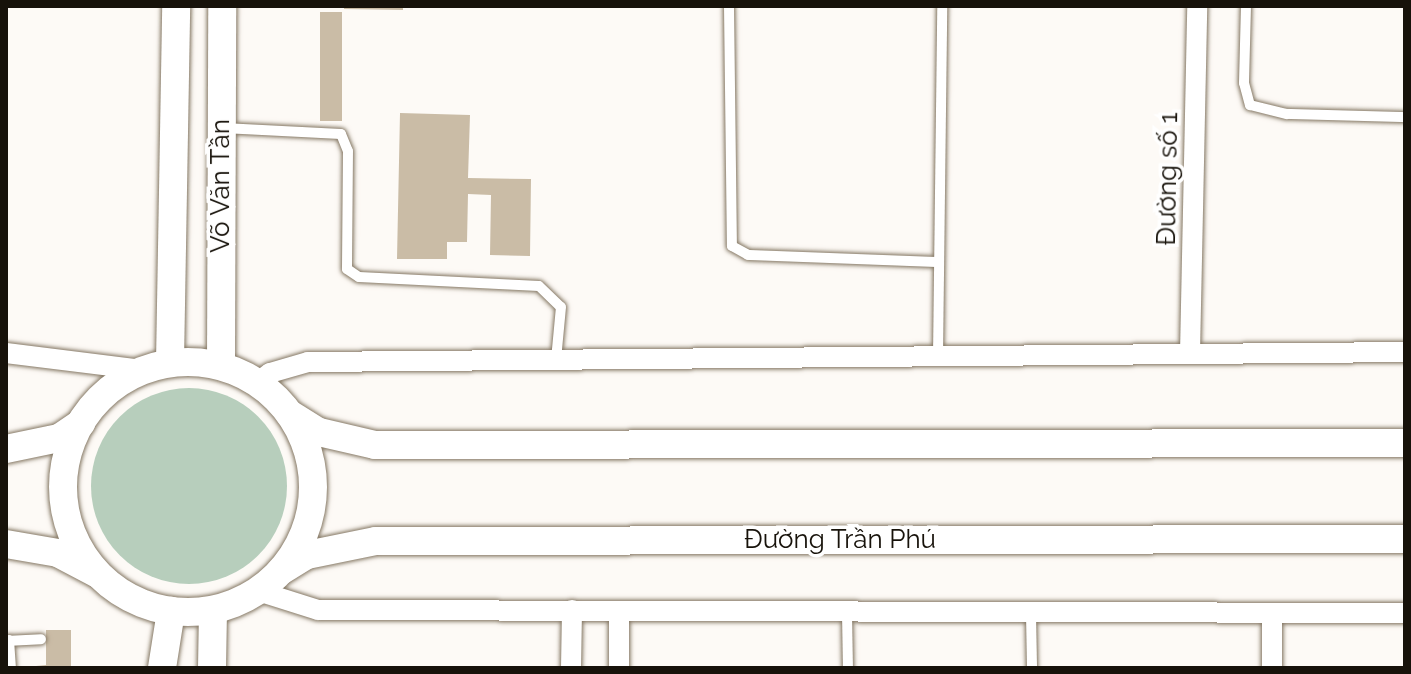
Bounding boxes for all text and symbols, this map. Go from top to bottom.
street label: Đường số 1 [1151,112,1185,246]
street label: Võ Văn Tần [205,118,237,254]
street label: Đường Trần Phú [744,524,936,556]

